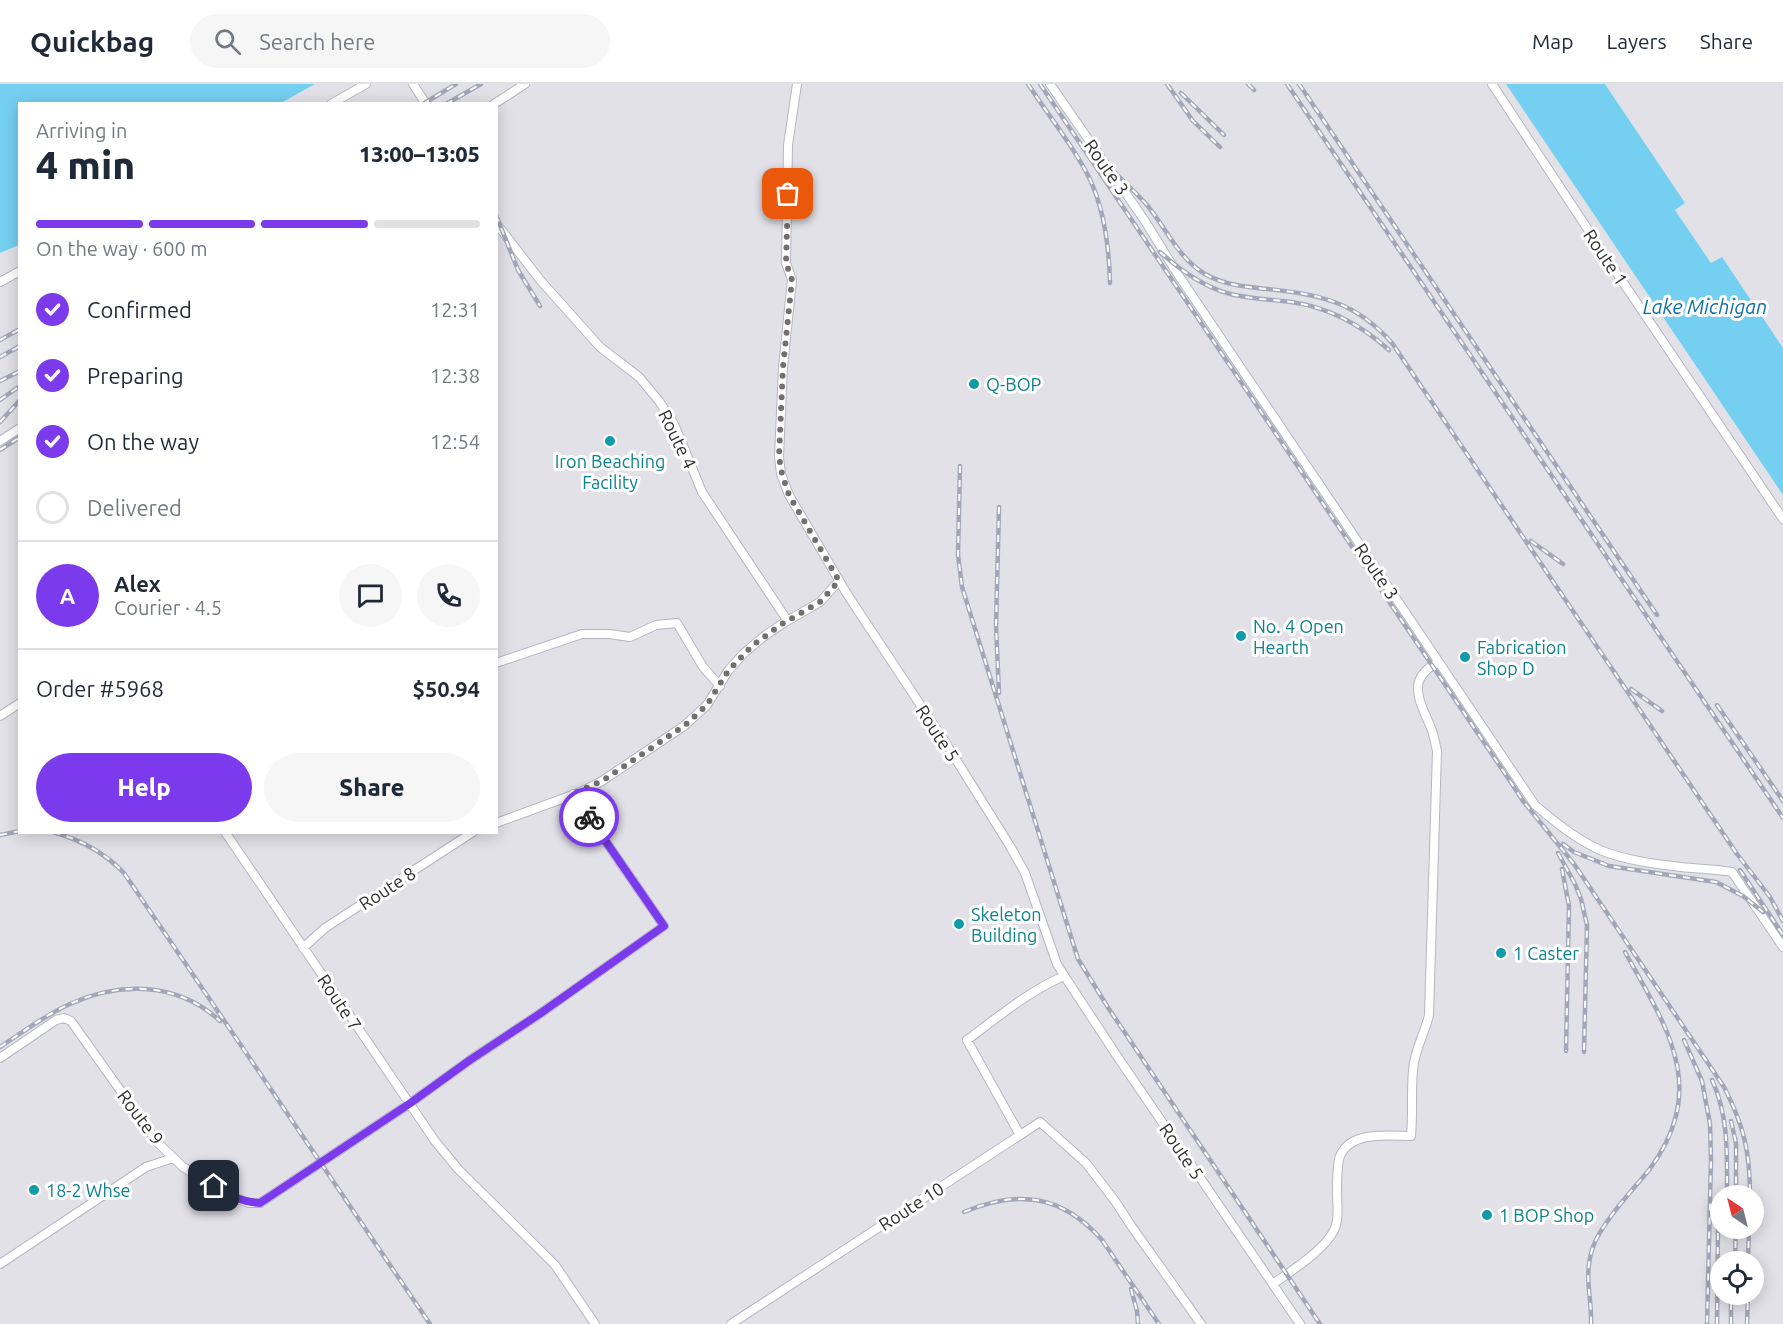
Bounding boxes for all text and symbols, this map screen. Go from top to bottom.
search box [190,14,610,68]
icon: search [211,25,244,58]
text: Quickbag [30,26,154,57]
text: Search here [259,29,375,54]
text: Map [1532,29,1573,53]
text: Layers [1606,29,1667,53]
text: Share [1700,29,1753,53]
text: Arriving in [36,119,127,142]
street label: Route 3 [1081,135,1133,199]
text: 13:00–13:05 [359,141,480,166]
text: 4 min [36,143,135,186]
pin [762,168,813,219]
icon: bag [771,177,804,210]
street label: Route 1 [1580,225,1632,289]
text: On the way · 600 m [36,237,208,260]
icon: check [36,293,69,326]
water label: Lake Michigan [1643,295,1767,318]
text: Confirmed [87,297,192,322]
text: 12:31 [430,298,480,321]
icon: check [36,359,69,392]
text: Preparing [87,363,184,388]
text: 12:38 [430,364,480,387]
place label: Q-BOP [986,374,1042,395]
marker: Q-BOP [967,377,981,391]
street label: Route 4 [655,406,701,472]
icon: check [36,425,69,458]
text: On the way [87,429,199,454]
text: 12:54 [430,430,480,453]
marker: Iron Beaching Facility [603,434,617,448]
place label: Iron Beaching Facility [555,451,665,492]
text: Delivered [87,495,182,520]
street label: Route 3 [1351,539,1403,603]
button: chat [339,564,402,627]
button: phone [417,564,480,627]
text: Alex [114,571,161,596]
text: A [60,583,75,608]
text: Courier · 4.5 [114,596,222,619]
place label: No. 4 Open Hearth [1253,616,1344,657]
marker: No. 4 Open Hearth [1234,629,1248,643]
place label: Fabrication Shop D [1477,637,1567,678]
marker: Fabrication Shop D [1458,650,1472,664]
text: Order #5968 [36,676,164,701]
text: $50.94 [413,676,480,701]
street label: Route 5 [912,701,964,765]
button: Help [36,753,252,822]
button: Share [264,753,480,822]
courier [559,787,619,847]
icon: bike [573,801,606,834]
street label: Route 8 [355,862,419,914]
place label: Skeleton Building [971,904,1042,945]
marker: Skeleton Building [952,917,966,931]
place label: 1 Caster [1513,943,1579,963]
marker: 1 Caster [1494,946,1508,960]
street label: Route 7 [314,970,366,1034]
street label: Route 9 [114,1086,168,1148]
street label: Route 5 [1156,1119,1208,1183]
pin [188,1160,239,1211]
icon: home [197,1169,230,1202]
street label: Route 10 [875,1178,947,1234]
place label: 18-2 Whse [46,1180,130,1200]
marker: 18-2 Whse [27,1183,41,1197]
north arrow [1710,1185,1764,1239]
map controls [1710,1185,1764,1305]
place label: 1 BOP Shop [1499,1205,1594,1225]
marker: 1 BOP Shop [1480,1208,1494,1222]
button: locate [1710,1251,1764,1305]

